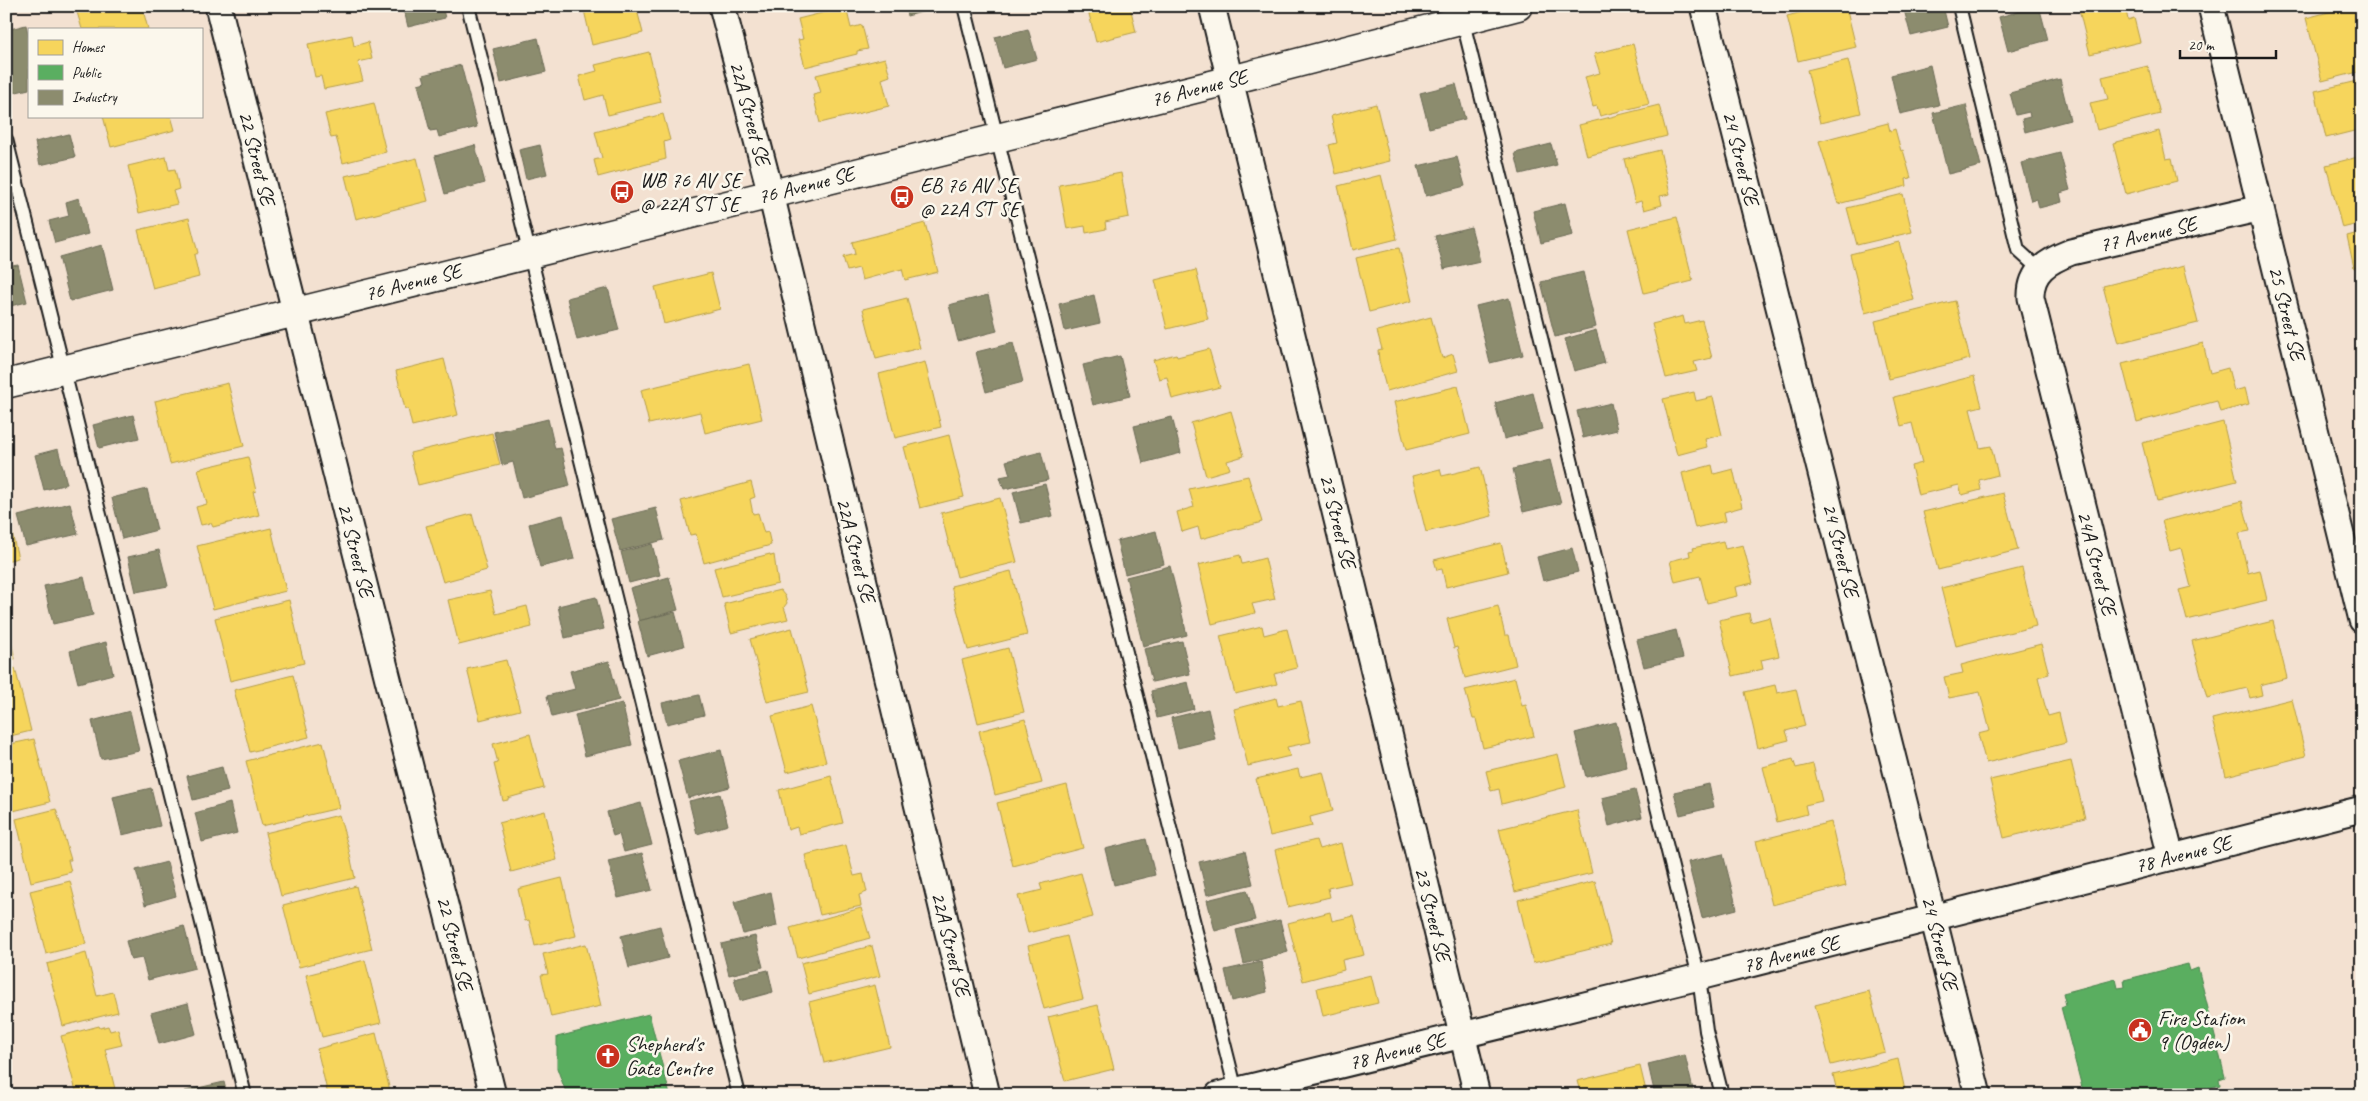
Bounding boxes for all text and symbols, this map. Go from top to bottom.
legend [28,28,202,118]
scale bar [2180,28,2277,60]
text: 20 m [2188,36,2215,55]
text: Homes [72,38,106,57]
street label: 22A Street SE [724,58,777,171]
street label: 76 Avenue SE [1148,63,1253,113]
text: Public [72,64,102,83]
text: Industry [72,88,119,107]
street label: 22 Street SE [233,108,282,210]
street label: 24 Street SE [1717,108,1766,210]
street label: 76 Avenue SE [755,160,860,210]
place label: WB 76 AV SE @ 22A ST SE [640,167,743,217]
place label: EB 76 AV SE @ 22A ST SE [920,172,1022,222]
bus stop icon: WB 76 AV SE @ 22A ST SE [609,179,635,205]
bus stop icon: EB 76 AV SE @ 22A ST SE [889,184,915,210]
street label: 77 Avenue SE [2097,210,2202,258]
street label: 76 Avenue SE [362,257,467,307]
street label: 25 Street SE [2263,263,2312,365]
street label: 23 Street SE [1314,471,1363,573]
street label: 22A Street SE [831,495,882,608]
street label: 22 Street SE [332,500,381,602]
street label: 24 Street SE [1817,500,1866,602]
street label: 24A Street SE [2072,508,2123,621]
street label: 78 Avenue SE [2132,829,2237,879]
street label: 23 Street SE [1409,864,1458,966]
street label: 22A Street SE [926,889,977,1002]
street label: 22 Street SE [431,893,480,995]
street label: 24 Street SE [1916,893,1965,995]
street label: 78 Avenue SE [1740,929,1845,979]
place label: Fire Station 9 (Ogden) [2158,1005,2245,1055]
public building icon: Fire Station 9 (Ogden) [2127,1017,2153,1043]
street label: 78 Avenue SE [1346,1026,1451,1076]
place label: Shepherd's Gate Centre [626,1031,714,1081]
church icon: Shepherd's Gate Centre [595,1043,621,1069]

